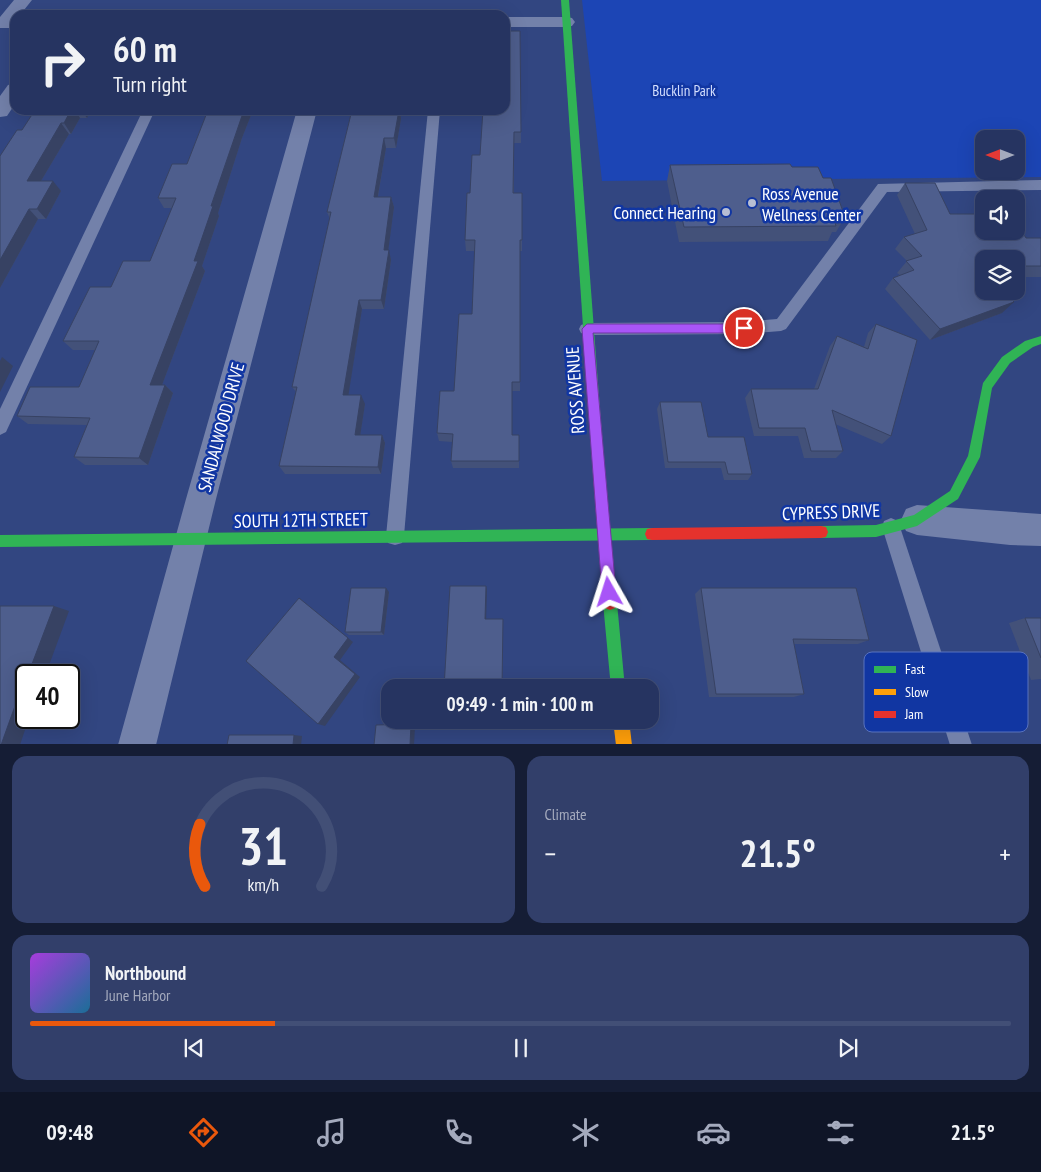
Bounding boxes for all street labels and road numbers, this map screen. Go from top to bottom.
street label: ROSS AVENUE [560,346,590,434]
street label: SANDALWOOD DRIVE [193,360,249,494]
street label: CYPRESS DRIVE [782,499,880,525]
street label: SOUTH 12TH STREET [234,507,368,533]

